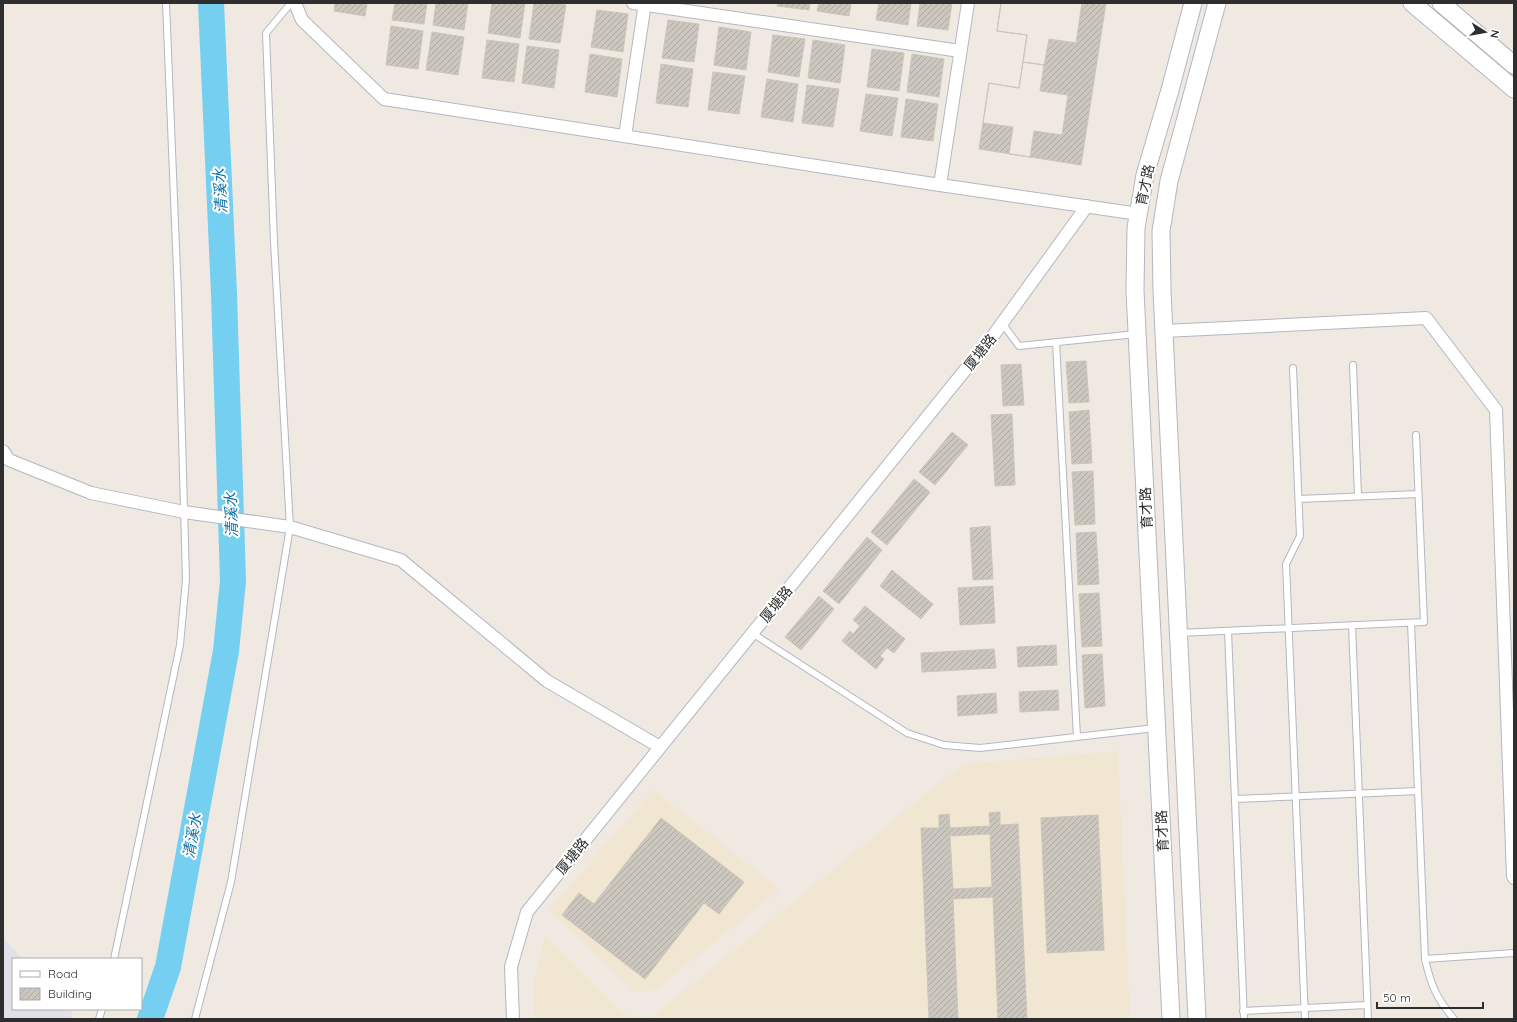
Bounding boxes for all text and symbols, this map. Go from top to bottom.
north arrow [1465,12,1505,52]
text: N [1487,29,1502,39]
street label: 育才路 [1132,163,1158,207]
water label: 清溪水 [209,167,231,214]
street label: 厦塘路 [960,330,1000,374]
street label: 育才路 [1136,487,1156,529]
water label: 清溪水 [221,491,241,538]
street label: 厦塘路 [756,582,796,626]
street label: 育才路 [1152,810,1172,852]
water label: 清溪水 [179,811,205,860]
street label: 厦塘路 [552,834,592,878]
legend [12,958,142,1010]
text: Road [48,966,78,981]
scale bar [1377,984,1483,1010]
text: Building [48,986,92,1001]
text: 50 m [1383,990,1411,1005]

